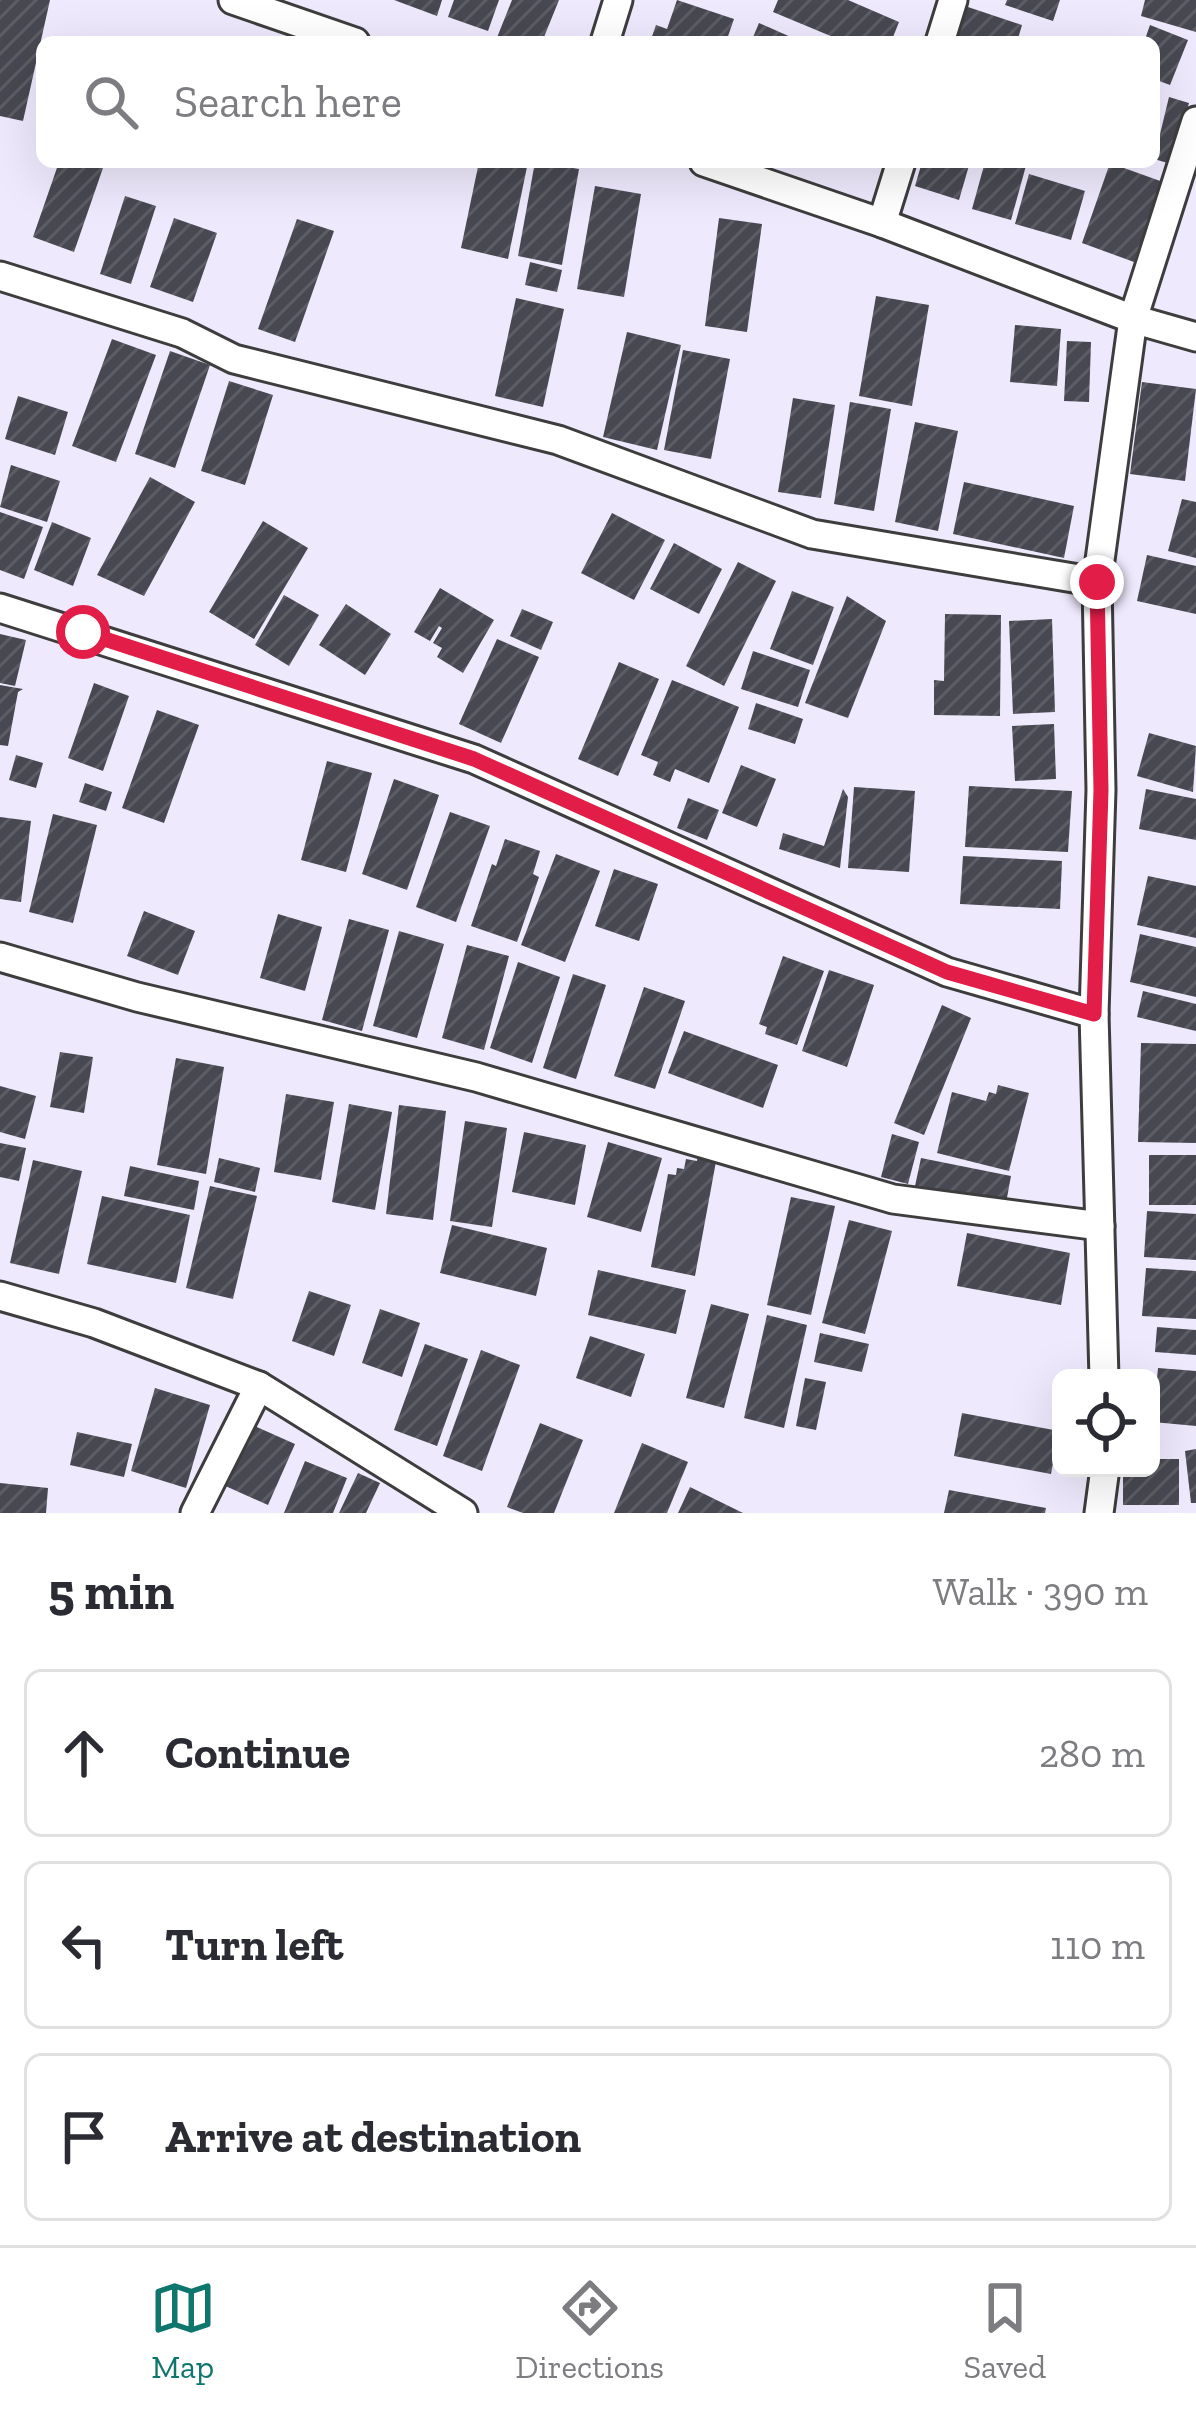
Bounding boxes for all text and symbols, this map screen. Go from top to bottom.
search box [36,36,1160,168]
icon: search [78,69,144,135]
text: Search here [174,75,402,129]
route end [1070,555,1124,609]
route start [56,605,110,659]
map controls [1052,1369,1160,1477]
button: locate [1052,1369,1160,1477]
text: 5 min [48,1561,174,1622]
text: Walk · 390 m [933,1568,1148,1615]
icon: ahead [51,1720,117,1786]
text: Continue [165,1726,350,1780]
text: 280 m [1039,1730,1145,1777]
icon: left [51,1912,117,1978]
text: Turn left [165,1918,343,1972]
text: 110 m [1050,1922,1145,1969]
icon: arrive [51,2104,117,2170]
text: Arrive at destination [165,2110,581,2164]
tab: Map [150,2275,216,2386]
tab: Directions [515,2275,664,2386]
tab: Saved [964,2275,1046,2386]

